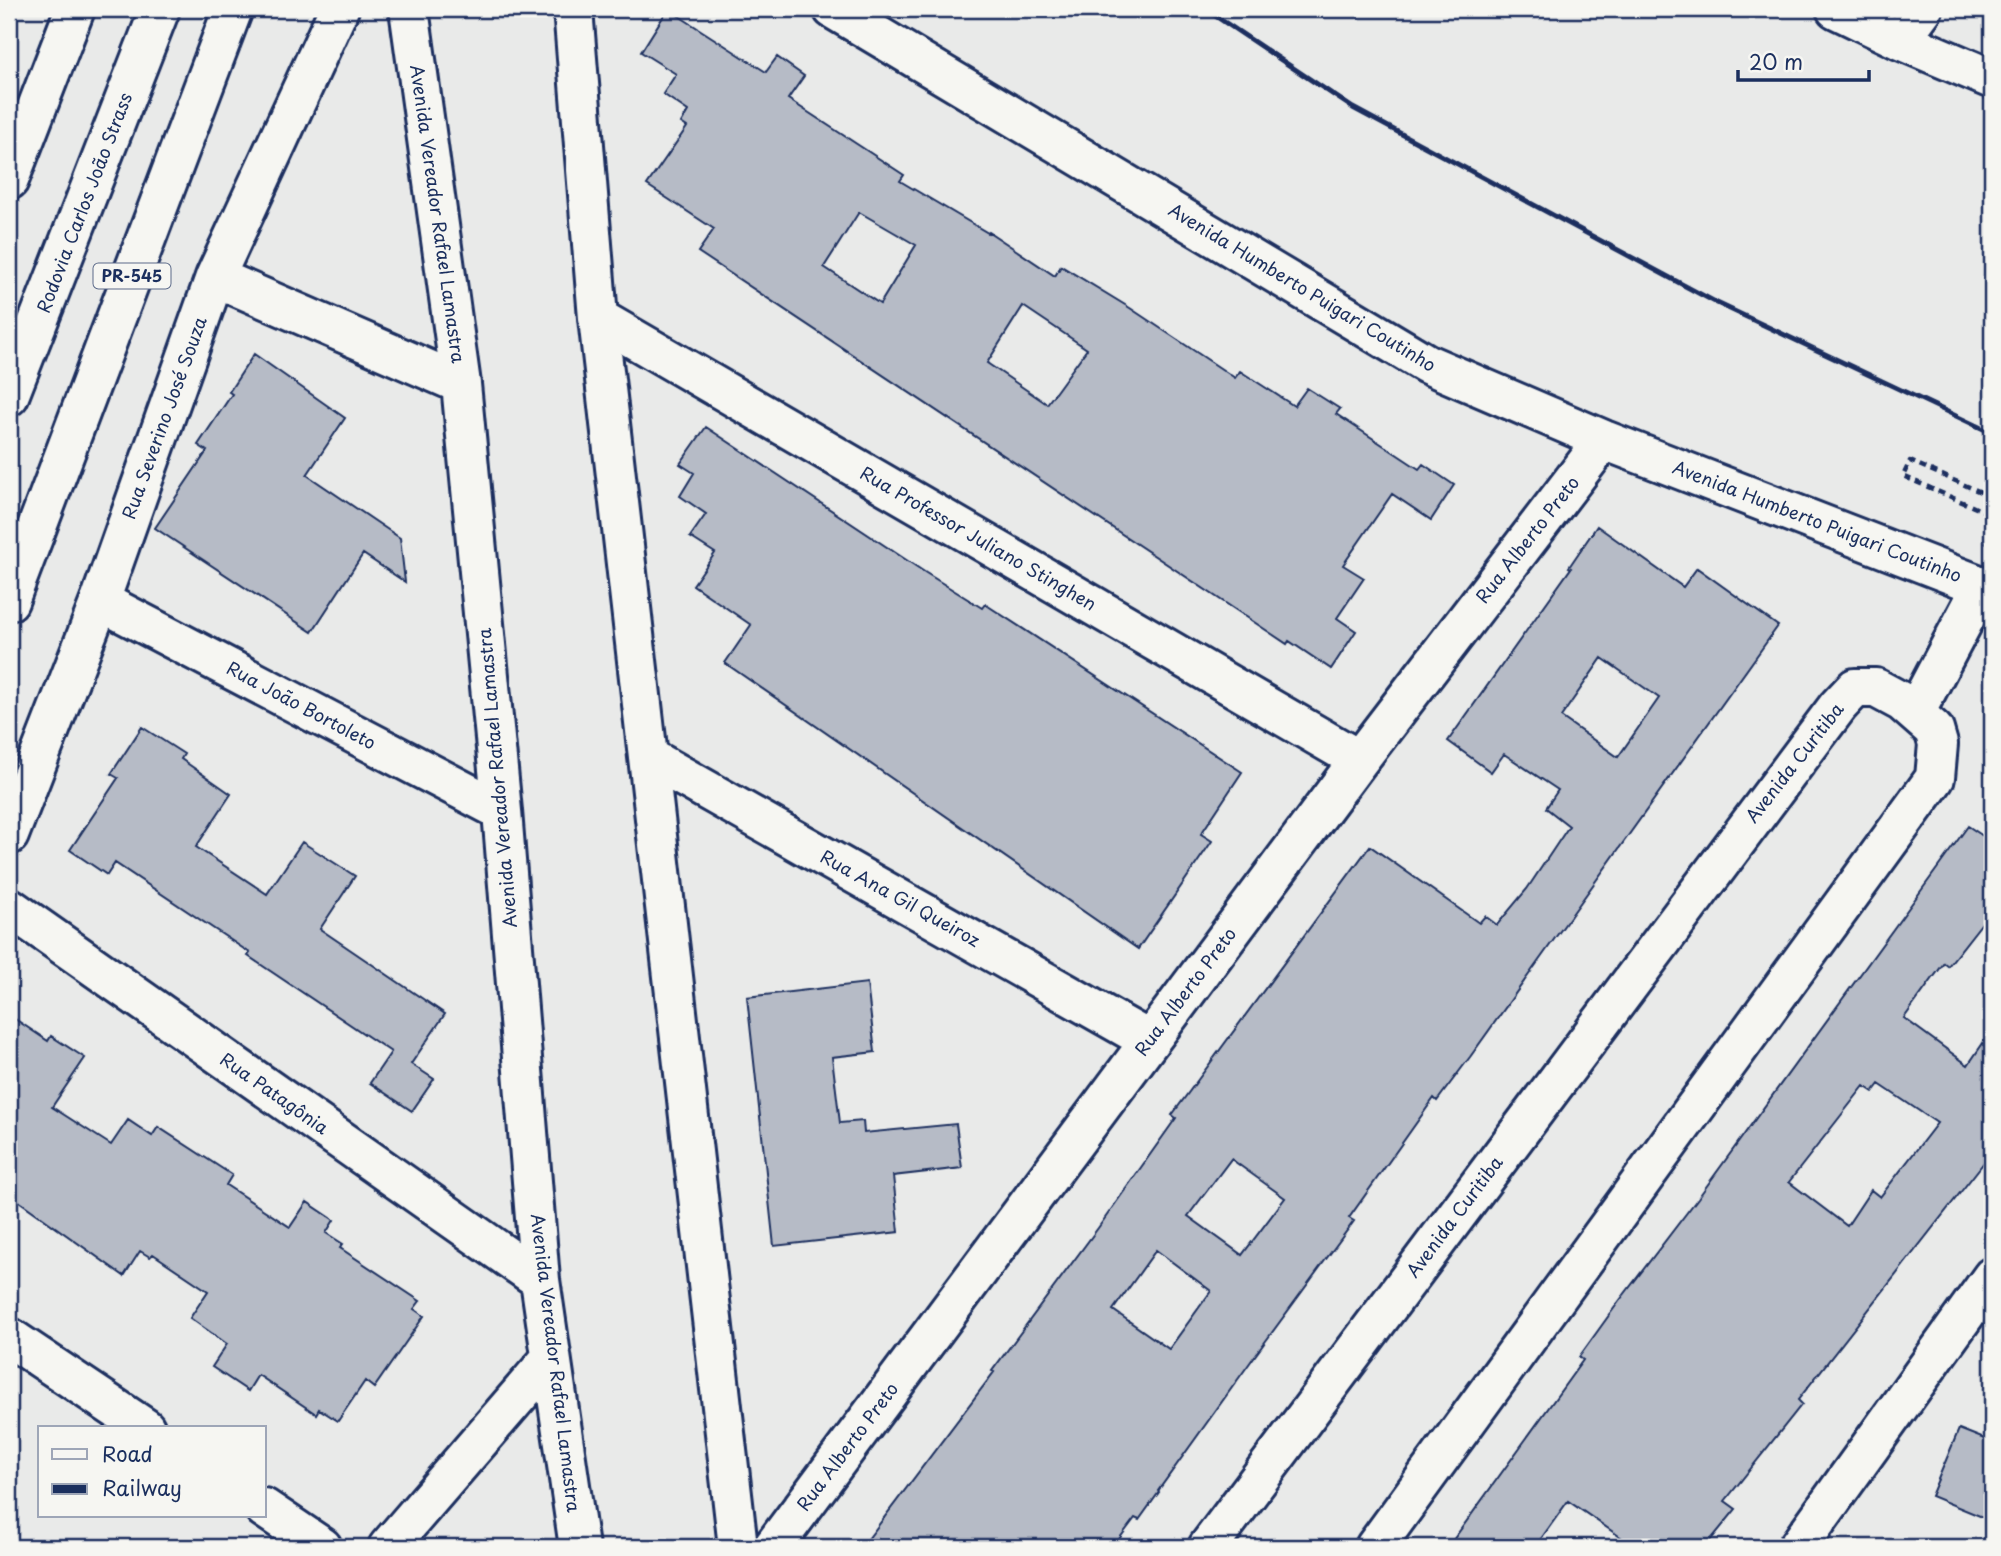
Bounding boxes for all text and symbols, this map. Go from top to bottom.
scale bar [1738,38,1870,82]
text: 20 m [1749,45,1803,77]
street label: Avenida Vereador Rafael Lamastra [404,63,473,365]
street label: Rodovia Carlos João Strass [29,88,138,317]
street label: Avenida Humberto Puigari Coutinho [1164,196,1442,378]
road number: PR-545 [94,264,170,288]
street label: Rua Severino José Souza [114,312,213,523]
street label: Avenida Humberto Puigari Coutinho [1669,453,1966,588]
street label: Rua Professor Juliano Stinghen [856,459,1102,617]
street label: Rua Alberto Preto [1469,470,1585,608]
street label: Avenida Vereador Rafael Lamastra [470,627,523,929]
street label: Rua João Bortoleto [222,654,381,756]
street label: Avenida Curitiba [1738,696,1850,828]
street label: Rua Ana Gil Queiroz [816,842,986,953]
street label: Rua Alberto Preto [1127,921,1242,1061]
street label: Rua Patagônia [215,1045,335,1140]
street label: Avenida Curitiba [1399,1149,1509,1283]
street label: Avenida Vereador Rafael Lamastra [525,1212,588,1514]
street label: Rua Alberto Preto [789,1376,904,1516]
legend [38,1426,266,1518]
text: Road [102,1437,153,1469]
text: Railway [102,1471,182,1503]

